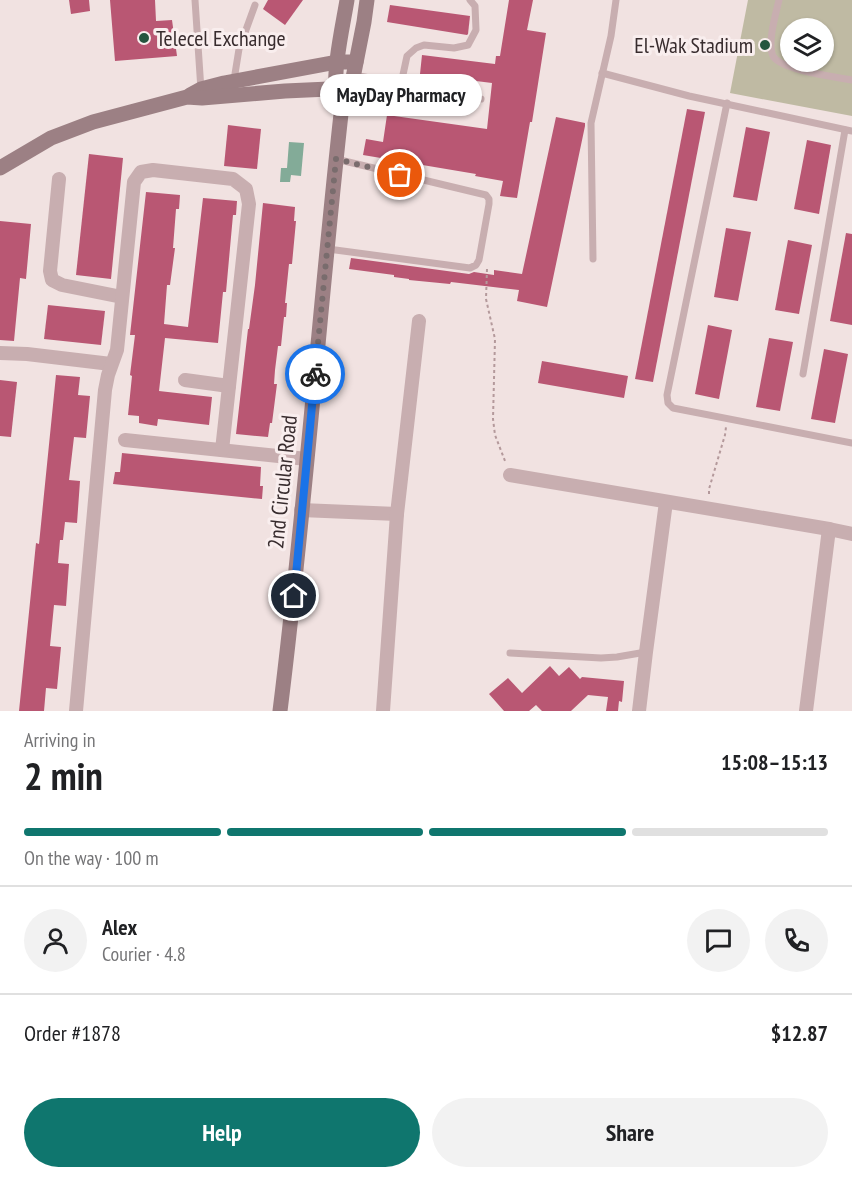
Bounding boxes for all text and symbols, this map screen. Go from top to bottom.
map controls [780,18,834,72]
button: layers [780,18,834,72]
place label: Telecel Exchange [156,24,286,52]
marker: Telecel Exchange [137,31,151,45]
place label: El-Wak Stadium [634,31,753,59]
marker: El-Wak Stadium [758,38,772,52]
callout: MayDay Pharmacy [319,73,481,115]
text: MayDay Pharmacy [337,82,465,108]
pin [374,149,425,200]
icon: bag [383,158,416,191]
courier [285,344,345,404]
icon: bike [299,358,332,391]
street label: 2nd Circular Road [261,414,303,550]
pin [268,570,319,621]
icon: home [277,579,310,612]
text: Arriving in [24,727,96,753]
text: 15:08–15:13 [721,748,828,776]
text: 2 min [24,750,103,801]
text: On the way · 100 m [24,845,159,871]
button: person [24,909,87,972]
button: chat [687,909,750,972]
button: phone [765,909,828,972]
text: Alex [102,913,137,941]
text: Courier · 4.8 [102,941,186,967]
text: Order #1878 [24,1019,121,1047]
text: $12.87 [771,1019,828,1047]
button: Help [24,1098,420,1167]
button: Share [432,1098,828,1167]

